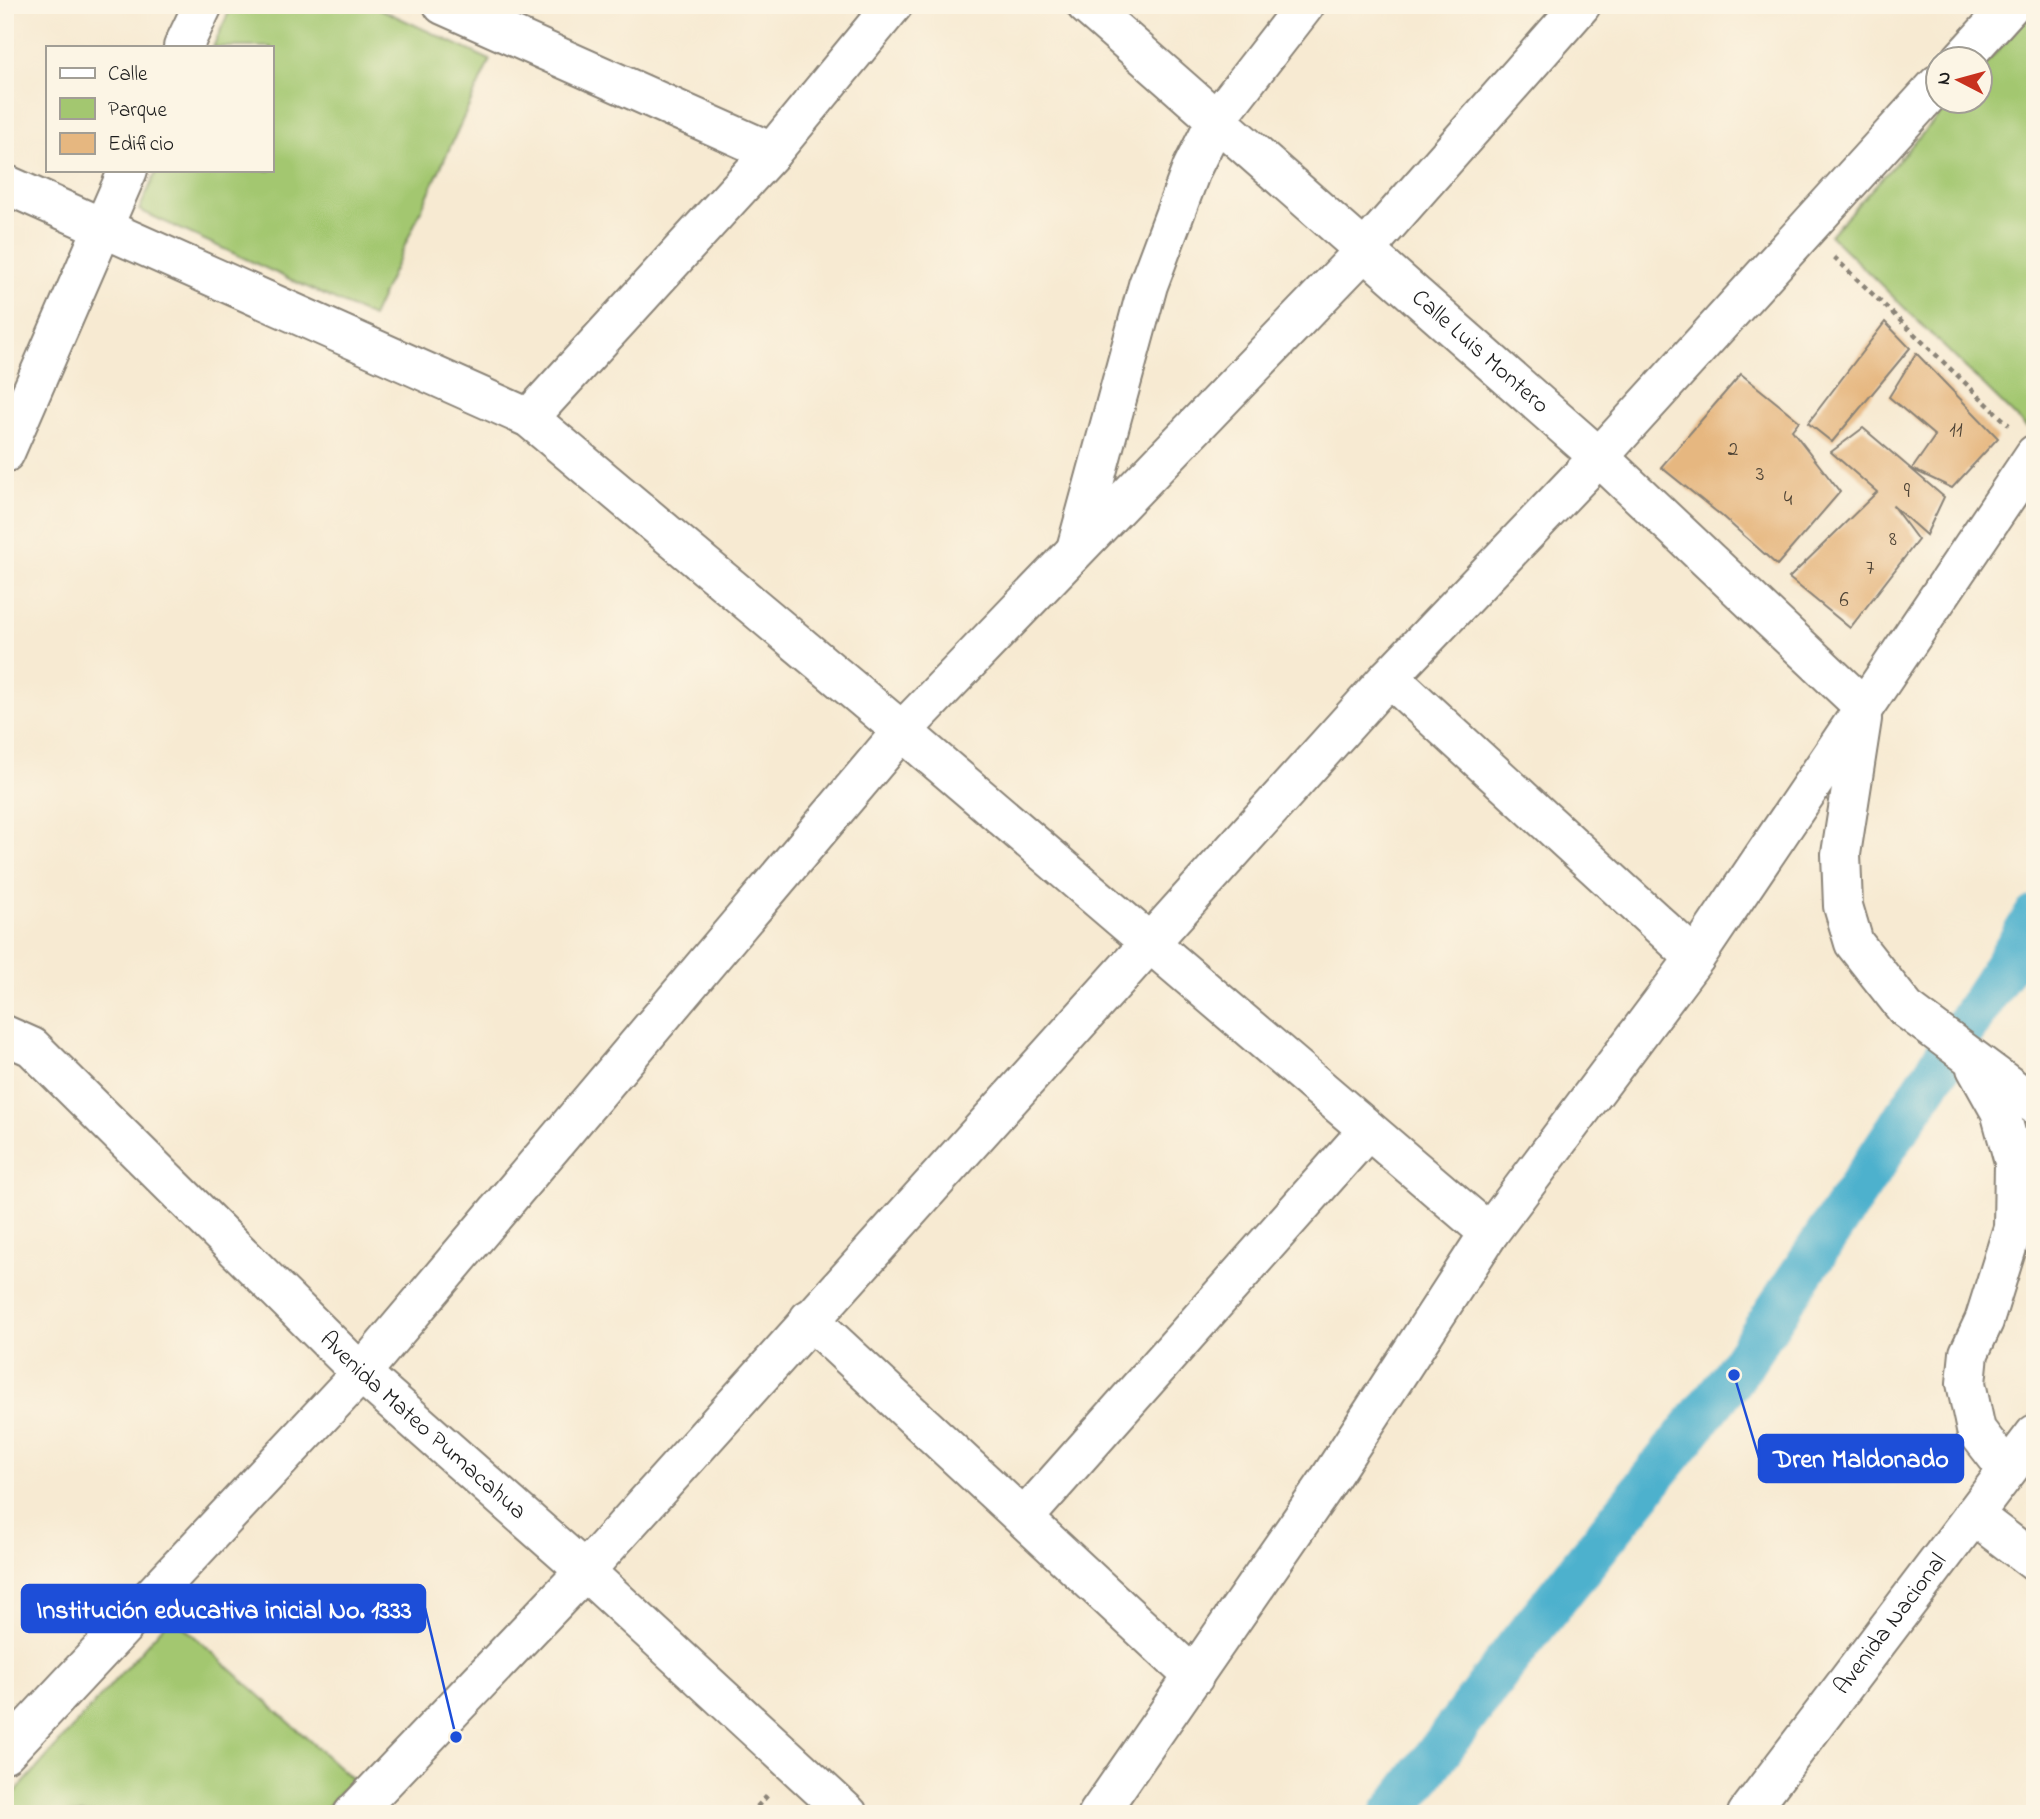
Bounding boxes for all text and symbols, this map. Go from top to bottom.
legend [46,46,273,172]
north arrow [1924,46,1994,116]
text: Calle [108,60,148,90]
text: N [1930,71,1959,86]
text: Parque [108,96,167,126]
text: Edificio [108,130,174,160]
street label: Calle Luis Montero [1403,281,1557,423]
house number: 11 [1949,416,1963,446]
house number: 2 [1728,435,1738,465]
house number: 3 [1756,460,1764,490]
house number: 9 [1904,477,1911,507]
house number: 4 [1784,485,1793,515]
house number: 8 [1889,525,1897,555]
house number: 7 [1866,554,1875,584]
house number: 6 [1839,586,1849,616]
street label: Avenida Mateo Pumacahua [311,1323,534,1529]
callout: Dren Maldonado [1759,1435,1963,1482]
text: Dren Maldonado [1772,1442,1949,1480]
street label: Avenida Nacional [1826,1546,1956,1703]
callout: Institución educativa inicial No. 1333 [22,1585,425,1632]
text: Institución educativa inicial No. 1333 [36,1593,412,1631]

